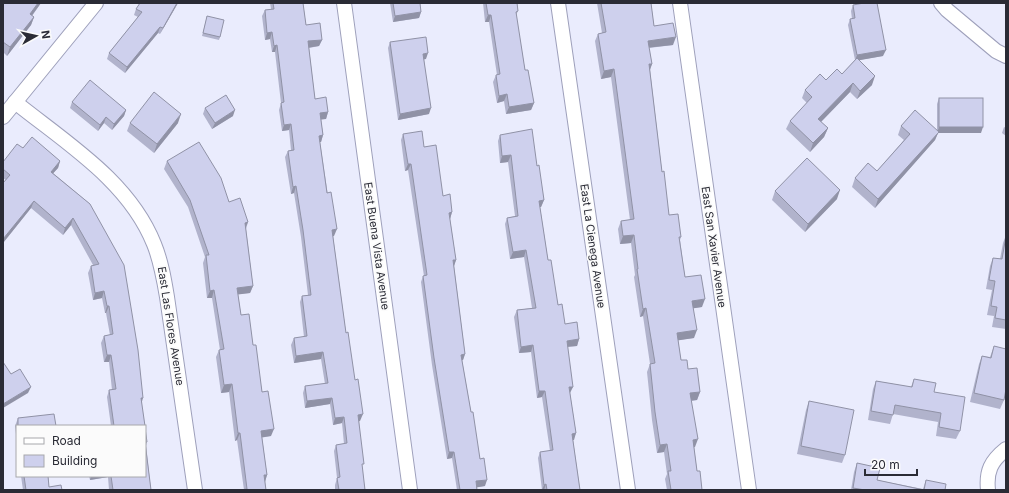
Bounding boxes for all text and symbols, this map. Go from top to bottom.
north arrow [16,16,56,56]
text: N [38,29,53,40]
street label: East Buena Vista Avenue [361,181,393,311]
street label: East La Cienega Avenue [577,183,609,309]
street label: East San Xavier Avenue [699,186,729,308]
street label: East Las Flores Avenue [155,266,187,386]
legend [16,425,146,477]
text: Road [52,433,81,448]
scale bar [865,451,917,477]
text: Building [52,453,97,468]
text: 20 m [871,457,900,472]

